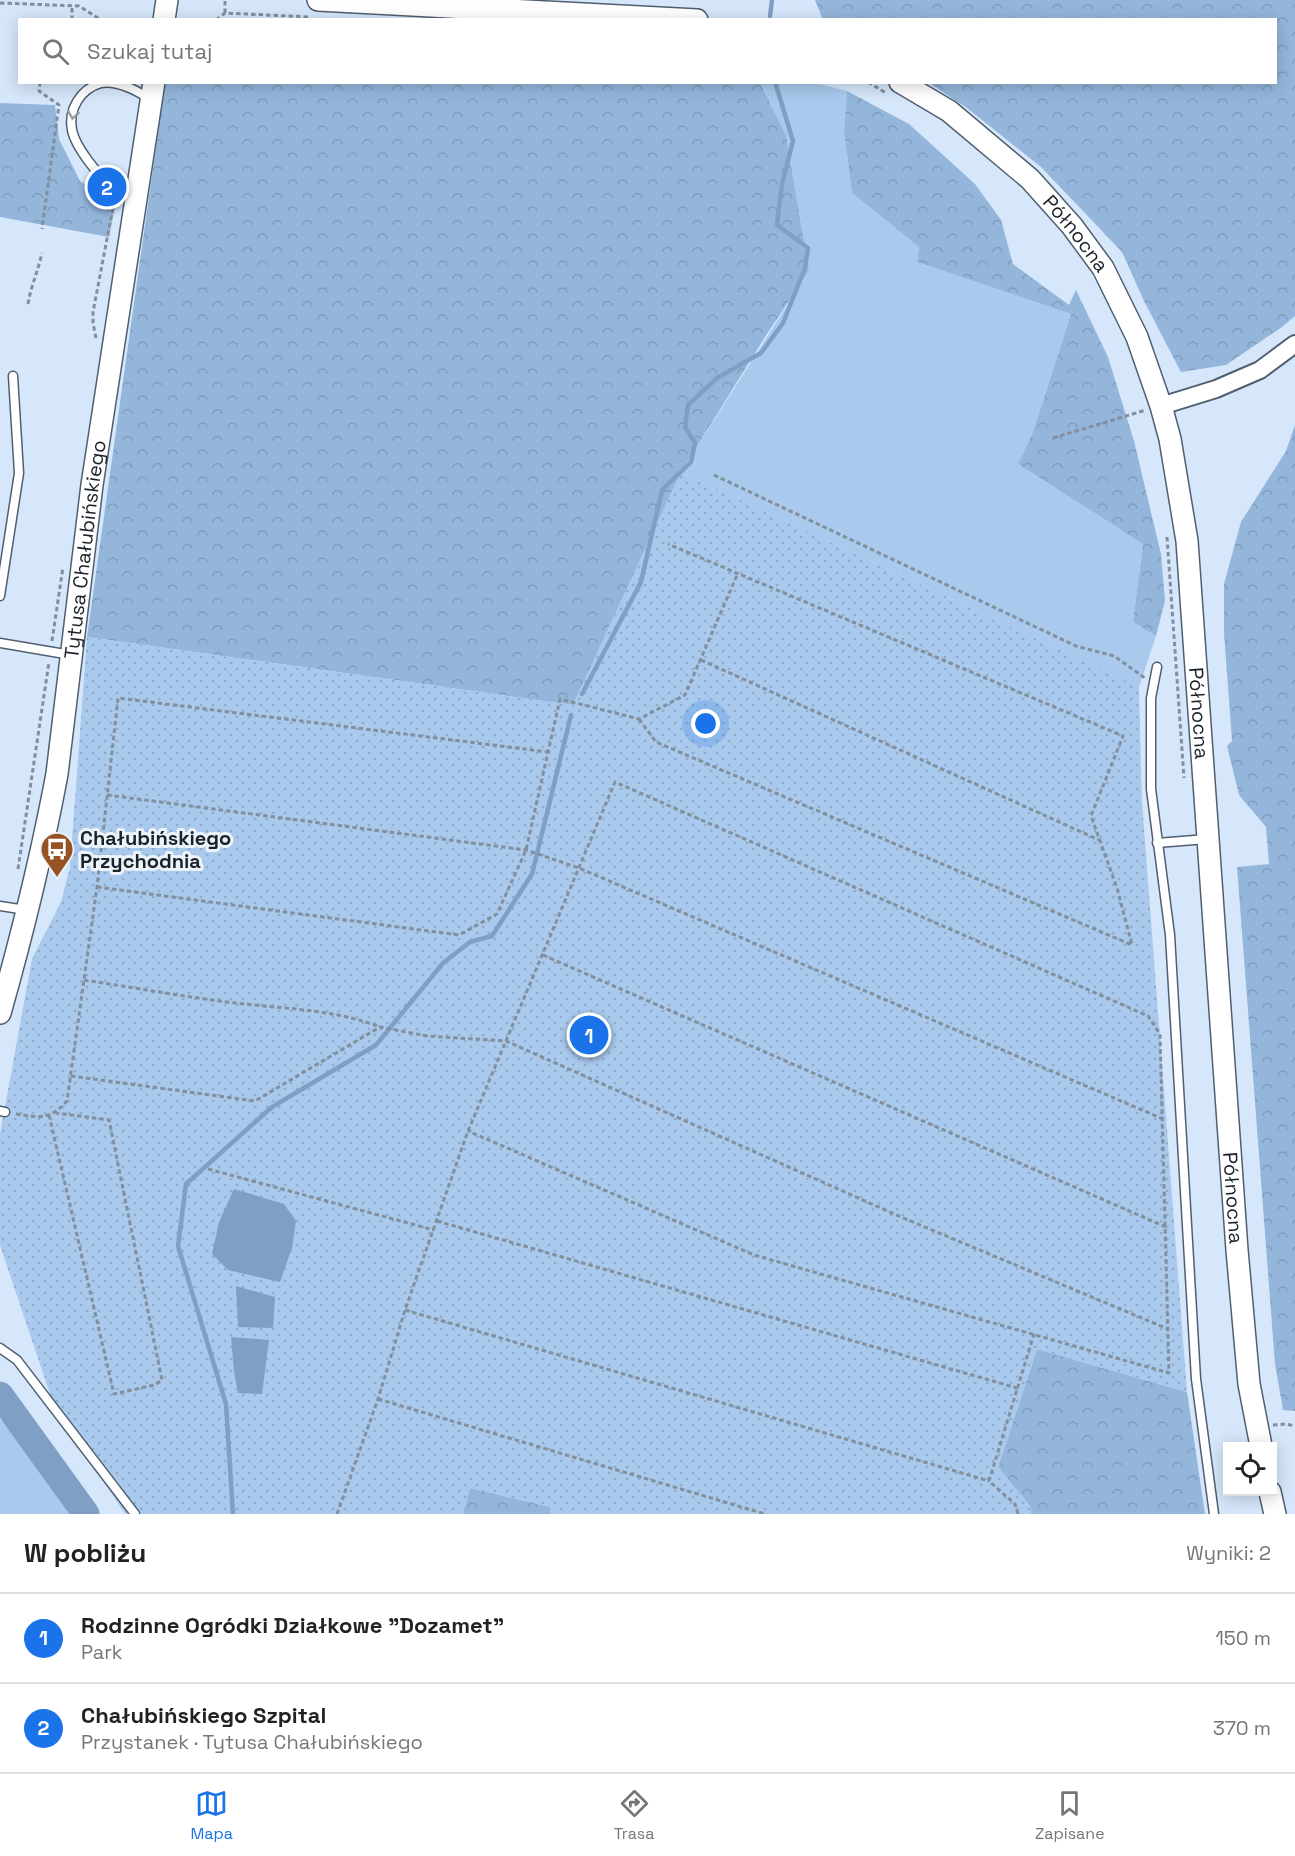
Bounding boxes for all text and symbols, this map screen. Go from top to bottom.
search box [18,18,1277,84]
icon: search [39,35,72,68]
text: Szukaj tutaj [87,37,212,65]
one-way arrow [68,110,80,120]
pin: 2 [88,164,126,210]
street label: Północna [1037,189,1115,277]
street label: Tytusa Chałubińskiego [58,438,112,660]
street label: Północna [1183,666,1215,760]
your location [691,709,720,738]
place label: Chałubińskiego Przychodnia [80,825,231,874]
bus stop icon: Chałubińskiego Przychodnia [39,831,75,878]
pin: 1 [570,1012,608,1058]
street label: Północna [1217,1151,1250,1245]
map controls [1223,1442,1277,1496]
button: locate [1223,1442,1277,1496]
text: W pobliżu [24,1536,146,1570]
text: Wyniki: 2 [1186,1540,1271,1566]
text: Rodzinne Ogródki Działkowe "Dozamet" [81,1611,504,1639]
text: 1 [39,1625,48,1651]
text: 150 m [1216,1625,1271,1651]
text: Park [81,1639,123,1665]
text: Chałubińskiego Szpital [81,1701,326,1729]
text: 2 [38,1715,49,1741]
text: 370 m [1213,1715,1271,1741]
text: Przystanek · Tytusa Chałubińskiego [81,1729,423,1755]
tab: Mapa [190,1787,233,1844]
tab: Trasa [614,1787,654,1844]
tab: Zapisane [1035,1787,1105,1844]

